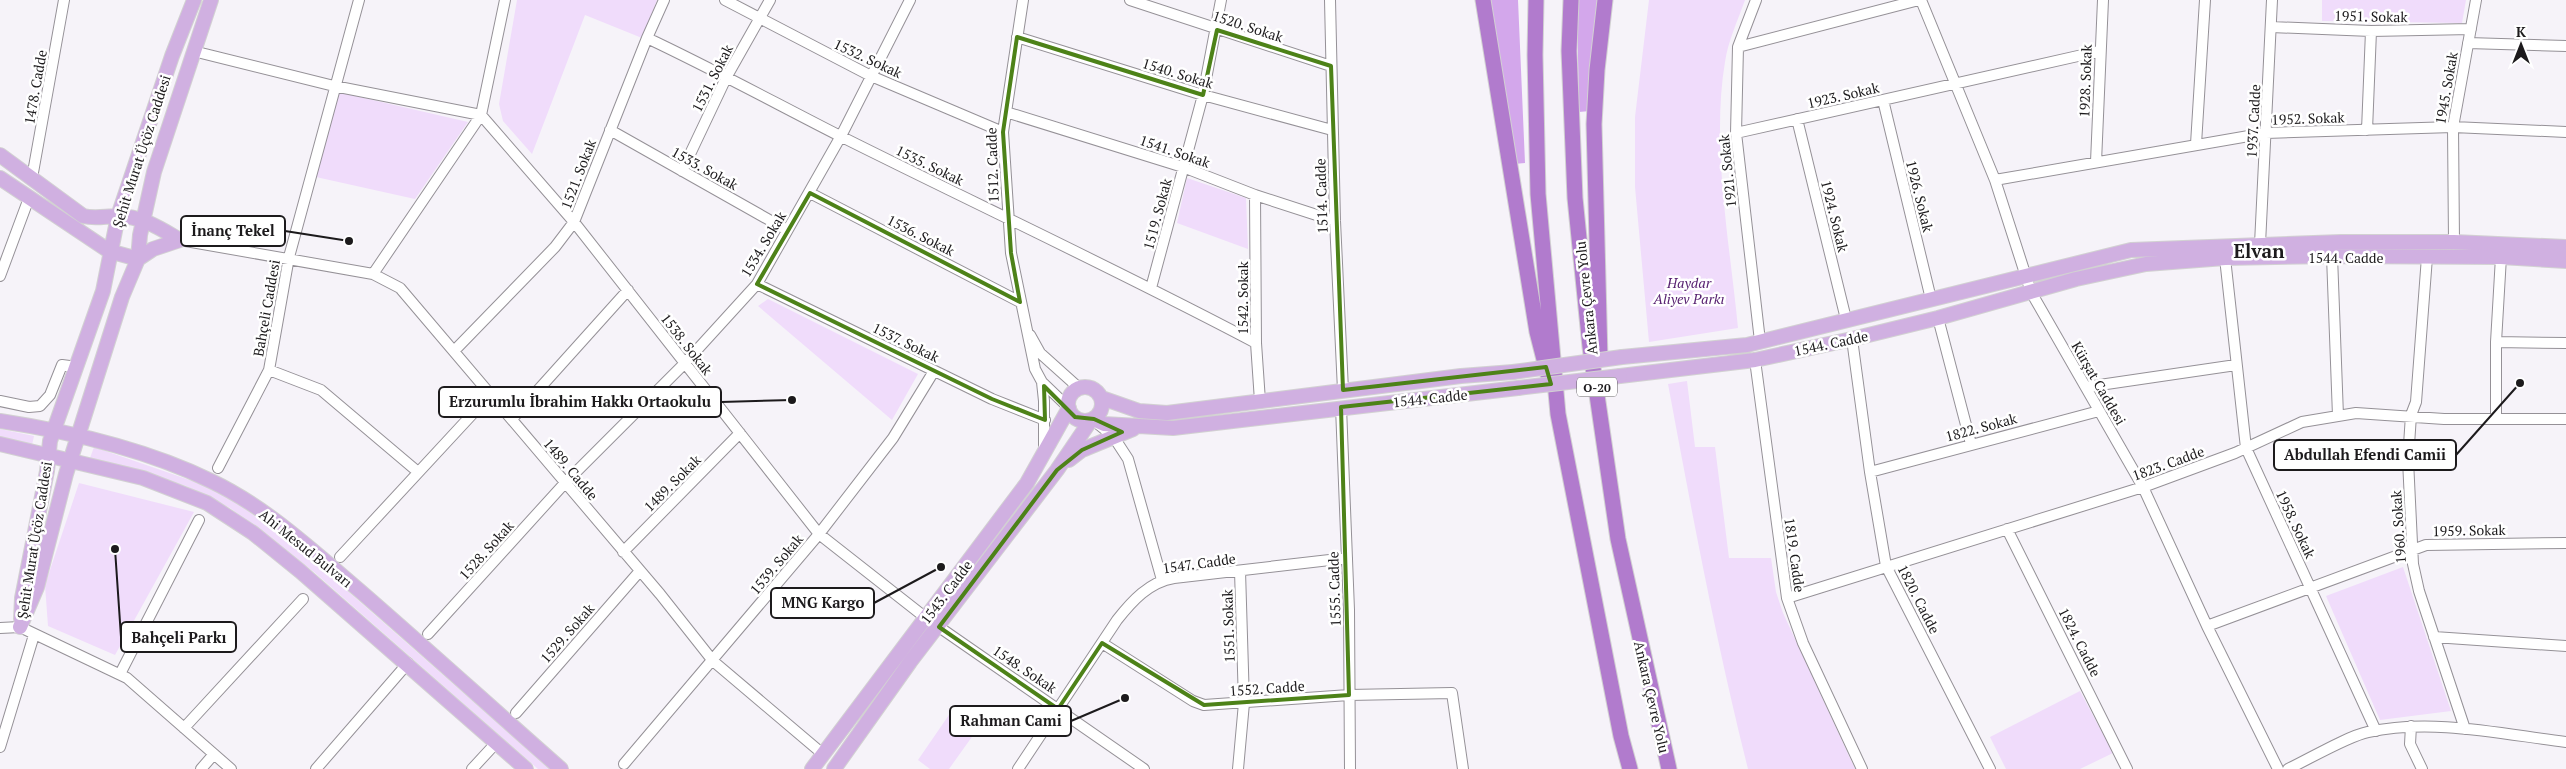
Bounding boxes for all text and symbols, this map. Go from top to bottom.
street label: 1520. Sokak [1210,6,1287,47]
street label: 1951. Sokak [2334,6,2409,26]
north arrow [2496,20,2546,70]
text: K [2516,22,2526,41]
street label: 1532. Sokak [831,34,906,82]
street label: 1531. Sokak [687,40,737,115]
street label: 1928. Sokak [2074,43,2096,118]
street label: 1478. Cadde [19,48,51,126]
street label: 1945. Sokak [2430,49,2462,126]
street label: 1540. Sokak [1140,53,1217,93]
street label: Şehit Murat Üçöz Caddesi [107,72,175,230]
street label: 1923. Sokak [1805,77,1882,113]
street label: 1937. Cadde [2242,84,2264,158]
street label: 1952. Sokak [2271,107,2346,129]
street label: 1512. Cadde [981,127,1003,203]
street label: 1541. Sokak [1137,130,1214,172]
street label: 1921. Sokak [1714,133,1740,208]
street label: 1521. Sokak [556,136,600,212]
street label: 1535. Sokak [893,140,968,190]
street label: 1533. Sokak [668,142,742,194]
street label: 1514. Cadde [1310,158,1332,234]
street label: 1926. Sokak [1902,158,1938,235]
street label: 1519. Sokak [1138,175,1176,252]
street label: 1924. Sokak [1817,178,1853,255]
street label: 1534. Sokak [736,207,790,280]
street label: 1536. Sokak [884,210,959,260]
callout: İnanç Tekel [181,216,285,246]
text: İnanç Tekel [191,220,275,240]
district label: Elvan [2234,238,2285,263]
street label: Ankara Çevre Yolu [1571,240,1601,356]
street label: 1544. Cadde [2308,248,2384,267]
street label: Bahçeli Caddesi [248,258,284,358]
street label: 1542. Sokak [1233,261,1252,335]
park label: Haydar Aliyev Parkı [1653,273,1725,308]
street label: 1538. Sokak [657,309,718,379]
street label: 1537. Sokak [869,318,943,367]
street label: 1544. Cadde [1792,326,1870,360]
street label: Kürşat Caddesi [2067,338,2131,428]
road number: O-20 [1577,378,1617,397]
street label: 1544. Cadde [1392,385,1468,411]
callout: Erzurumlu İbrahim Hakkı Ortaokulu [439,387,721,417]
text: Erzurumlu İbrahim Hakkı Ortaokulu [449,391,712,411]
street label: 1822. Sokak [1943,408,2020,446]
street label: 1489. Cadde [540,434,602,504]
callout: Abdullah Efendi Camii [2274,440,2456,470]
street label: 1823. Cadde [2129,441,2207,485]
text: Abdullah Efendi Camii [2284,444,2446,464]
street label: 1489. Sokak [639,450,705,516]
street label: Şehit Murat Üçöz Caddesi [12,460,56,620]
street label: 1958. Sokak [2272,487,2320,562]
street label: 1960. Sokak [2386,489,2410,564]
street label: Ahi Mesud Bulvarı [256,505,356,591]
street label: 1528. Sokak [454,516,518,584]
street label: 1819. Cadde [1780,516,1810,594]
street label: 1959. Sokak [2432,520,2507,540]
street label: 1539. Sokak [745,529,807,598]
street label: 1547. Cadde [1161,548,1237,578]
street label: 1555. Cadde [1323,551,1345,627]
street label: 1543. Cadde [916,556,976,628]
street label: 1820. Cadde [1893,561,1945,637]
callout: MNG Kargo [771,588,874,618]
street label: 1551. Sokak [1217,588,1239,663]
text: MNG Kargo [782,592,865,612]
street label: 1529. Sokak [536,599,599,667]
street label: 1824. Cadde [2054,604,2106,680]
callout: Bahçeli Parkı [121,622,236,652]
text: Bahçeli Parkı [132,627,226,647]
street label: Ankara Çevre Yolu [1630,639,1674,755]
street label: 1548. Sokak [989,641,1061,698]
street label: 1552. Cadde [1229,676,1305,700]
callout: Rahman Cami [950,706,1071,736]
text: Rahman Cami [960,710,1062,730]

